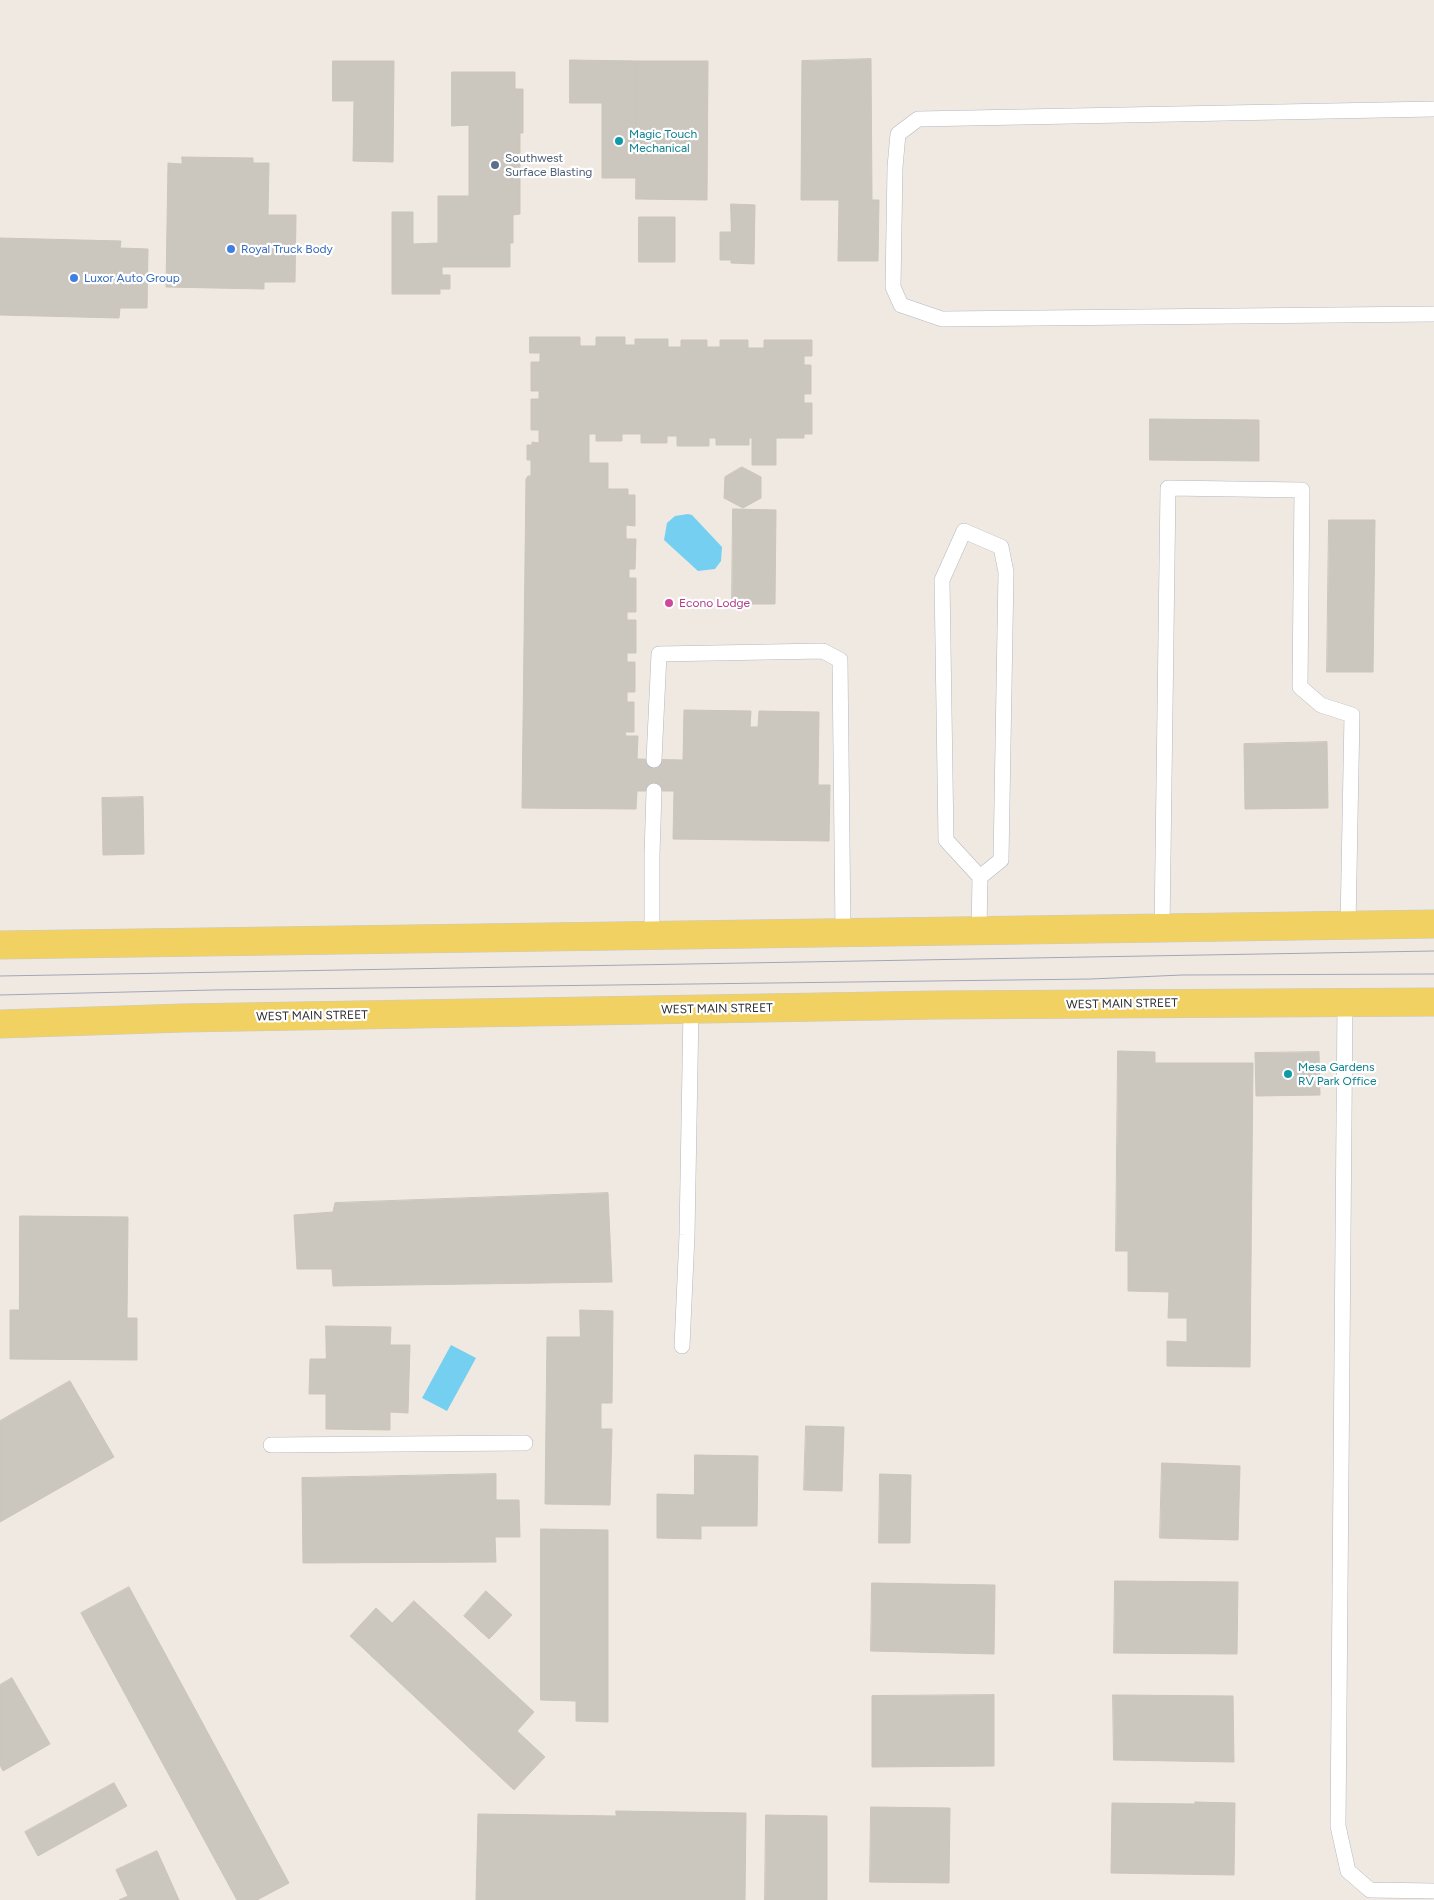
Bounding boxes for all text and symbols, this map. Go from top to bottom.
place label: Magic Touch Mechanical [629,127,697,155]
marker: Magic Touch Mechanical [613,135,625,147]
place label: Southwest Surface Blasting [505,151,592,179]
marker: Southwest Surface Blasting [489,159,501,171]
place label: Royal Truck Body [241,242,333,256]
marker: Royal Truck Body [225,243,237,255]
place label: Luxor Auto Group [84,271,180,285]
marker: Luxor Auto Group [68,272,80,284]
place label: Econo Lodge [679,596,750,610]
marker: Econo Lodge [663,597,675,609]
street label: WEST MAIN STREET [1066,996,1178,1012]
street label: WEST MAIN STREET [661,1001,773,1017]
street label: WEST MAIN STREET [256,1008,368,1024]
place label: Mesa Gardens RV Park Office [1298,1060,1377,1088]
marker: Mesa Gardens RV Park Office [1282,1068,1294,1080]

